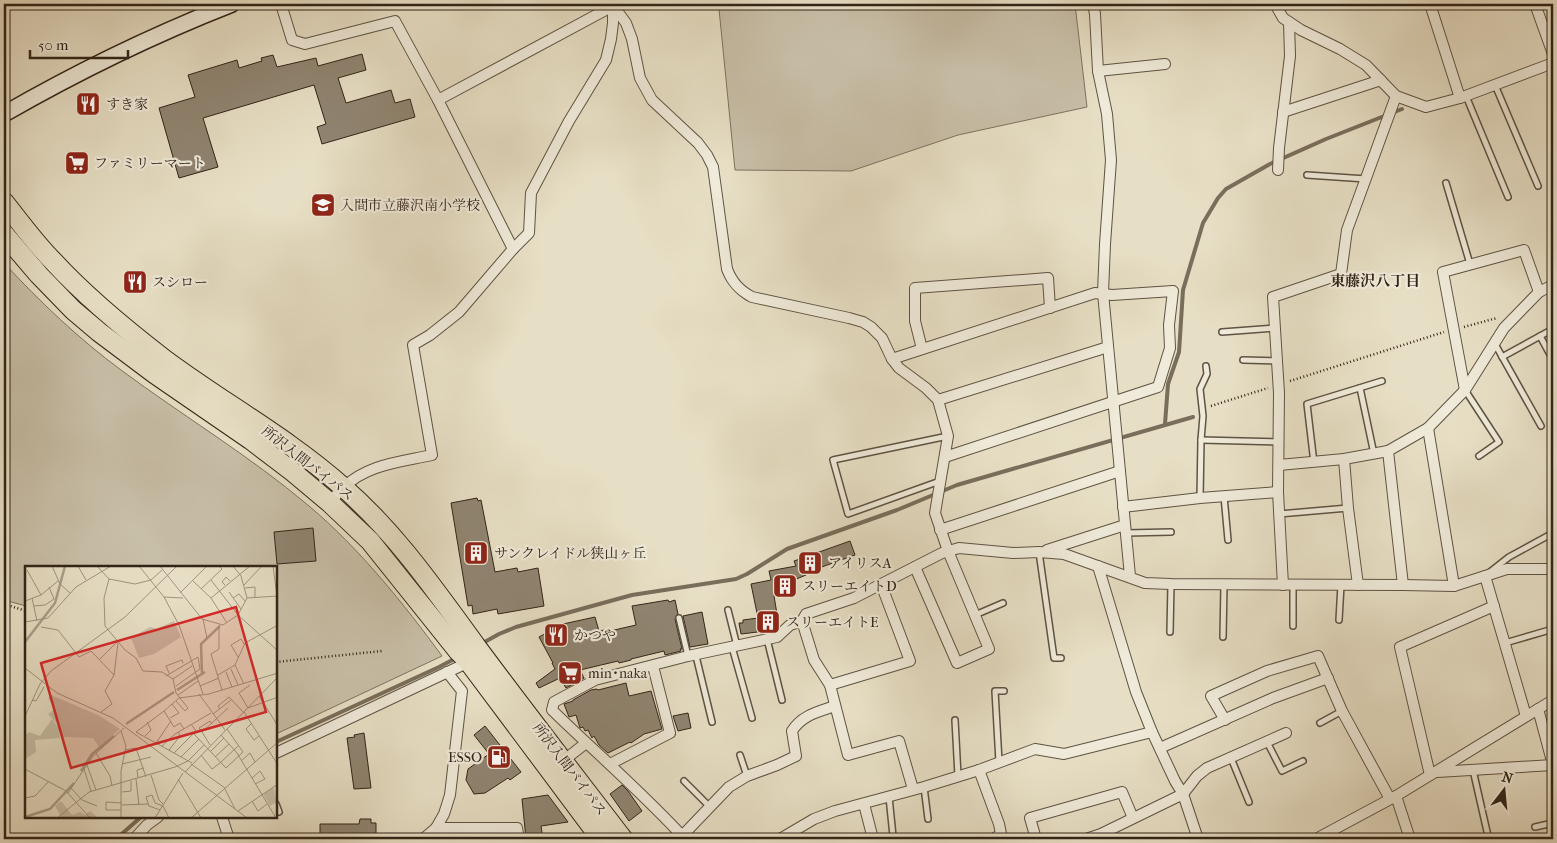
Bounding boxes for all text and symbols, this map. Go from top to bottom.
scale bar [30,28,128,60]
text: 50 m [38,36,69,54]
restaurant icon: すき家 [75,91,101,117]
place label: すき家 [106,96,148,113]
supermarket icon: ファミリーマート [64,150,90,176]
place label: ファミリーマート [94,155,206,172]
school or university icon: 入間市立藤沢南小学校 [310,192,336,218]
place label: 入間市立藤沢南小学校 [340,197,480,214]
restaurant icon: スシロー [122,269,148,295]
district label: 東藤沢八丁目 [1330,272,1420,290]
place label: スシロー [152,274,208,291]
street label: 所沢入間バイパス [258,422,357,504]
building icon: サンクレイドル狭山ヶ丘 [463,540,489,566]
place label: サンクレイドル狭山ヶ丘 [494,545,646,562]
building icon: アイリスA [797,550,823,576]
place label: アイリスA [828,555,892,572]
inset map [25,566,278,818]
building icon: スリーエイトD [772,573,798,599]
place label: スリーエイトD [802,578,897,595]
building icon: スリーエイトE [755,609,781,635]
place label: スリーエイトE [786,614,879,631]
restaurant icon: かつや [543,622,569,648]
place label: かつや [574,627,616,644]
supermarket icon: min･naka [557,660,583,686]
place label: min･naka [588,665,648,682]
street label: 所沢入間バイパス [529,720,610,819]
fuel station icon: ESSO [486,744,512,770]
place label: ESSO [448,749,482,766]
north arrow [1480,766,1530,816]
text: N [1500,768,1515,788]

